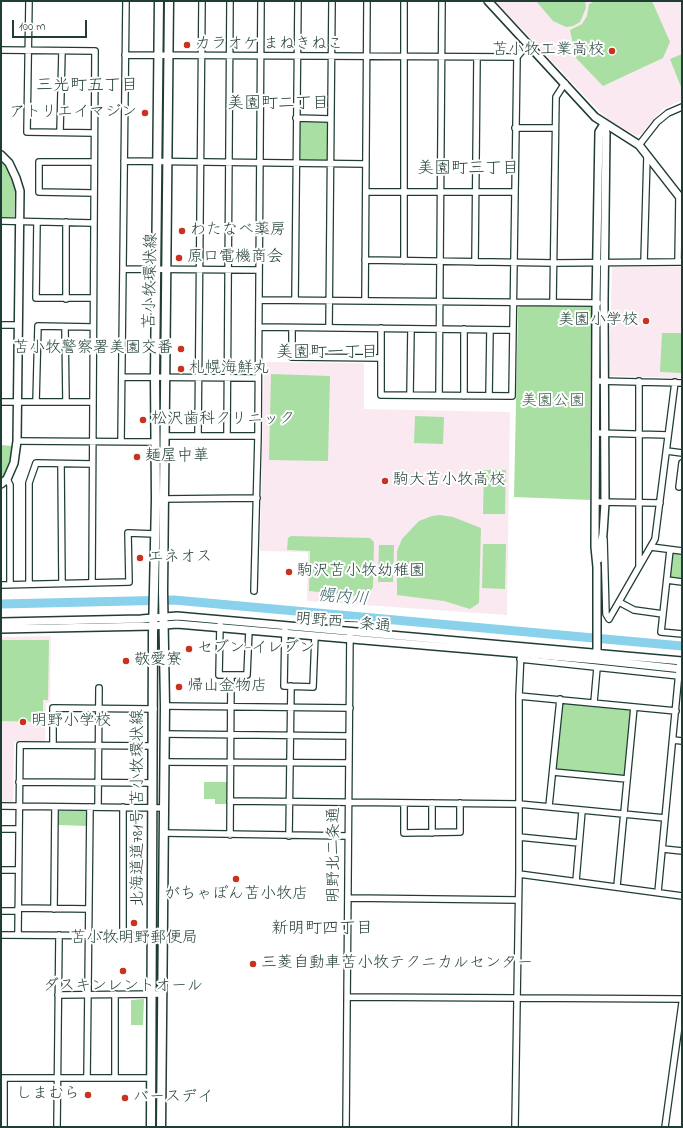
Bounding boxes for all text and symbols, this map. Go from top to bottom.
scale bar [14,12,89,38]
text: 100 m [19,18,46,36]
place label: カラオケ まねきねこ [195,35,343,55]
marker: カラオケ まねきねこ [182,40,192,50]
place label: 苫小牧工業高校 [492,41,604,61]
marker: 苫小牧工業高校 [607,46,617,56]
district label: 三光町五丁目 [36,77,138,97]
district label: 美園町二丁目 [227,95,329,115]
place label: アトリエイマジン [9,103,137,123]
marker: アトリエイマジン [140,108,150,118]
district label: 美園町三丁目 [417,160,519,180]
place label: わたなべ薬房 [190,221,286,241]
marker: わたなべ薬房 [177,226,187,236]
street label: 苫小牧環状線 [142,233,162,329]
place label: 原口電機商会 [187,248,283,268]
marker: 原口電機商会 [174,253,184,263]
place label: 美園小学校 [558,311,638,331]
marker: 美園小学校 [641,316,651,326]
place label: 苫小牧警察署美園交番 [13,339,173,359]
marker: 苫小牧警察署美園交番 [176,344,186,354]
district label: 美園町一丁目 [276,344,378,364]
place label: 札幌海鮮丸 [189,359,269,379]
marker: 札幌海鮮丸 [176,364,186,374]
park label: 美園公園 [521,392,585,412]
place label: 松沢歯科クリニック [151,410,295,430]
marker: 松沢歯科クリニック [138,415,148,425]
place label: 麺屋中華 [145,447,209,467]
marker: 麺屋中華 [132,452,142,462]
place label: 駒大苫小牧高校 [393,471,505,491]
marker: 駒大苫小牧高校 [380,476,390,486]
place label: エネオス [148,548,212,568]
marker: エネオス [135,553,145,563]
place label: 駒沢苫小牧幼稚園 [297,562,425,582]
marker: 駒沢苫小牧幼稚園 [284,567,294,577]
water label: 幌内川 [317,587,369,611]
street label: 明野西一条通 [294,610,392,638]
place label: セブン-イレブン [197,639,315,659]
marker: セブン-イレブン [184,644,194,654]
place label: 敬愛寮 [134,651,182,671]
marker: 敬愛寮 [121,656,131,666]
place label: 帰山金物店 [187,677,267,697]
marker: 帰山金物店 [174,682,184,692]
street label: 北海道道781号 苫小牧環状線 [129,709,149,907]
place label: 明野小学校 [31,712,111,732]
marker: 明野小学校 [18,717,28,727]
street label: 明野北二条通 [325,807,345,903]
marker: がちゃぽん苫小牧店 [231,874,241,884]
place label: がちゃぽん苫小牧店 [164,885,308,905]
marker: 苫小牧明野郵便局 [129,918,139,928]
district label: 新明町四丁目 [271,920,373,940]
place label: 苫小牧明野郵便局 [70,929,198,949]
place label: 三菱自動車苫小牧テクニカルセンター [261,954,533,974]
marker: 三菱自動車苫小牧テクニカルセンター [248,959,258,969]
marker: ダスキンレントオール [118,966,128,976]
place label: ダスキンレントオール [43,977,203,997]
place label: しまむら [16,1085,80,1105]
place label: バースデイ [133,1088,213,1108]
marker: しまむら [83,1090,93,1100]
marker: バースデイ [120,1093,130,1103]

